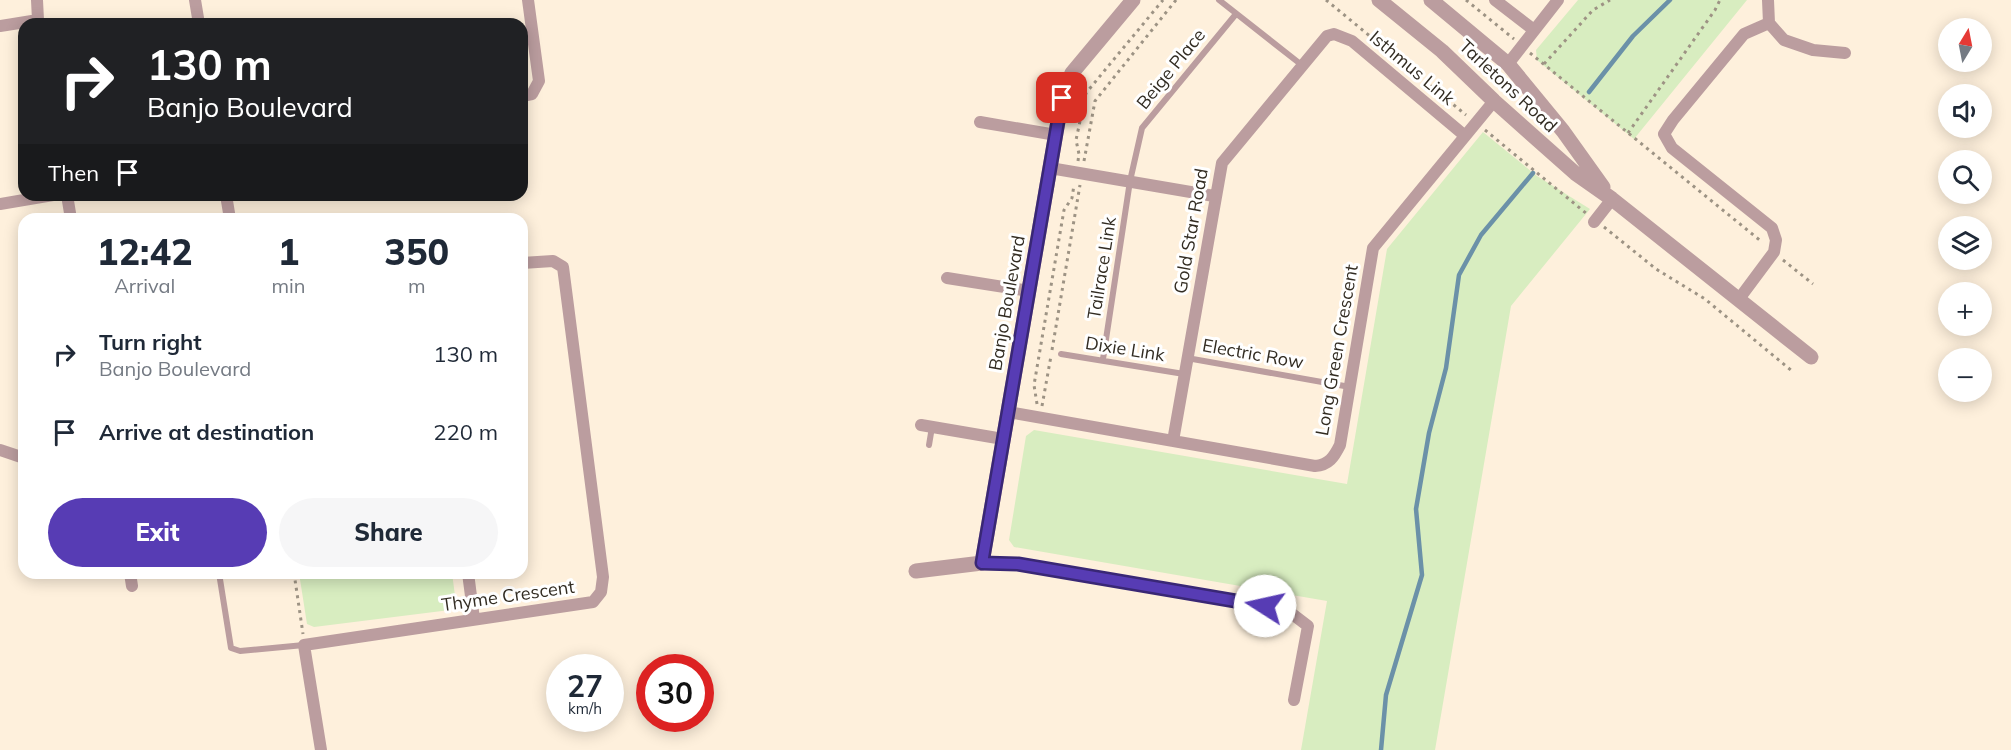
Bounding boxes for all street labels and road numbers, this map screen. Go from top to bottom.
street label: Beige Place [1131,24,1210,114]
street label: Isthmus Link [1365,25,1460,110]
street label: Tarletons Road [1455,34,1562,137]
street label: Gold Star Road [1168,166,1213,295]
street label: Tailrace Link [1082,214,1121,321]
street label: Banjo Boulevard [983,233,1030,372]
street label: Long Green Crescent [1310,263,1363,437]
street label: Dixie Link [1084,331,1167,366]
street label: Electric Row [1201,333,1306,374]
street label: Thyme Crescent [440,575,576,616]

